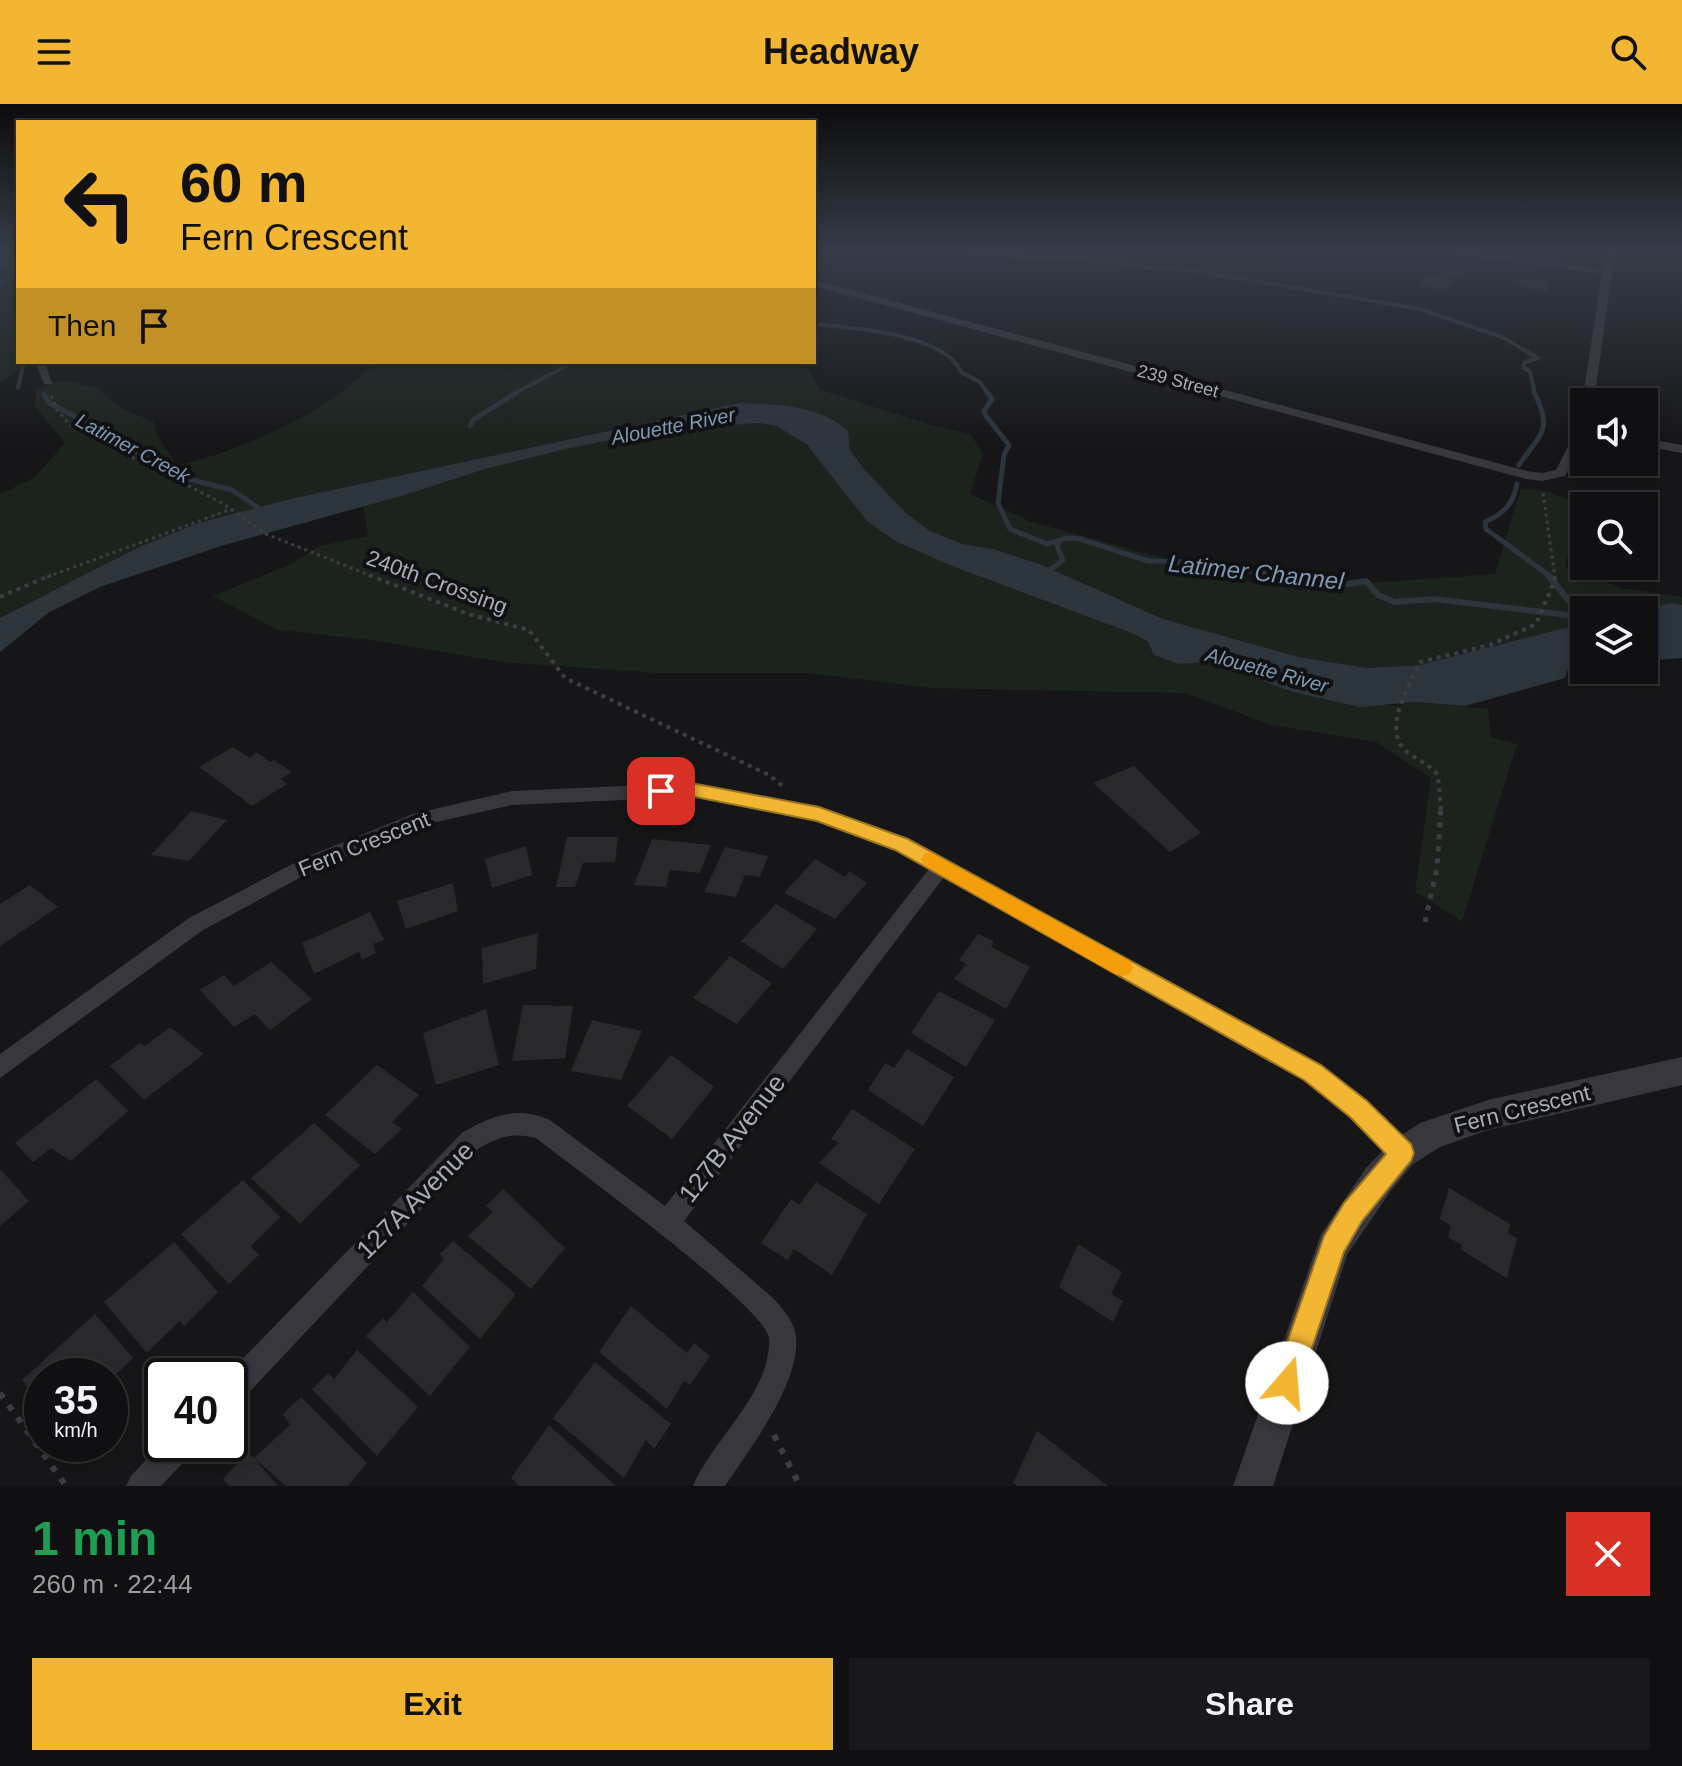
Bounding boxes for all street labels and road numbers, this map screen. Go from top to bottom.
street label: 239 Street [1135,361,1221,401]
street label: 240th Crossing [363,545,511,619]
street label: Fern Crescent [295,806,433,882]
street label: 127B Avenue [673,1068,791,1208]
street label: Fern Crescent [1451,1080,1593,1138]
street label: 127A Avenue [350,1135,480,1265]

